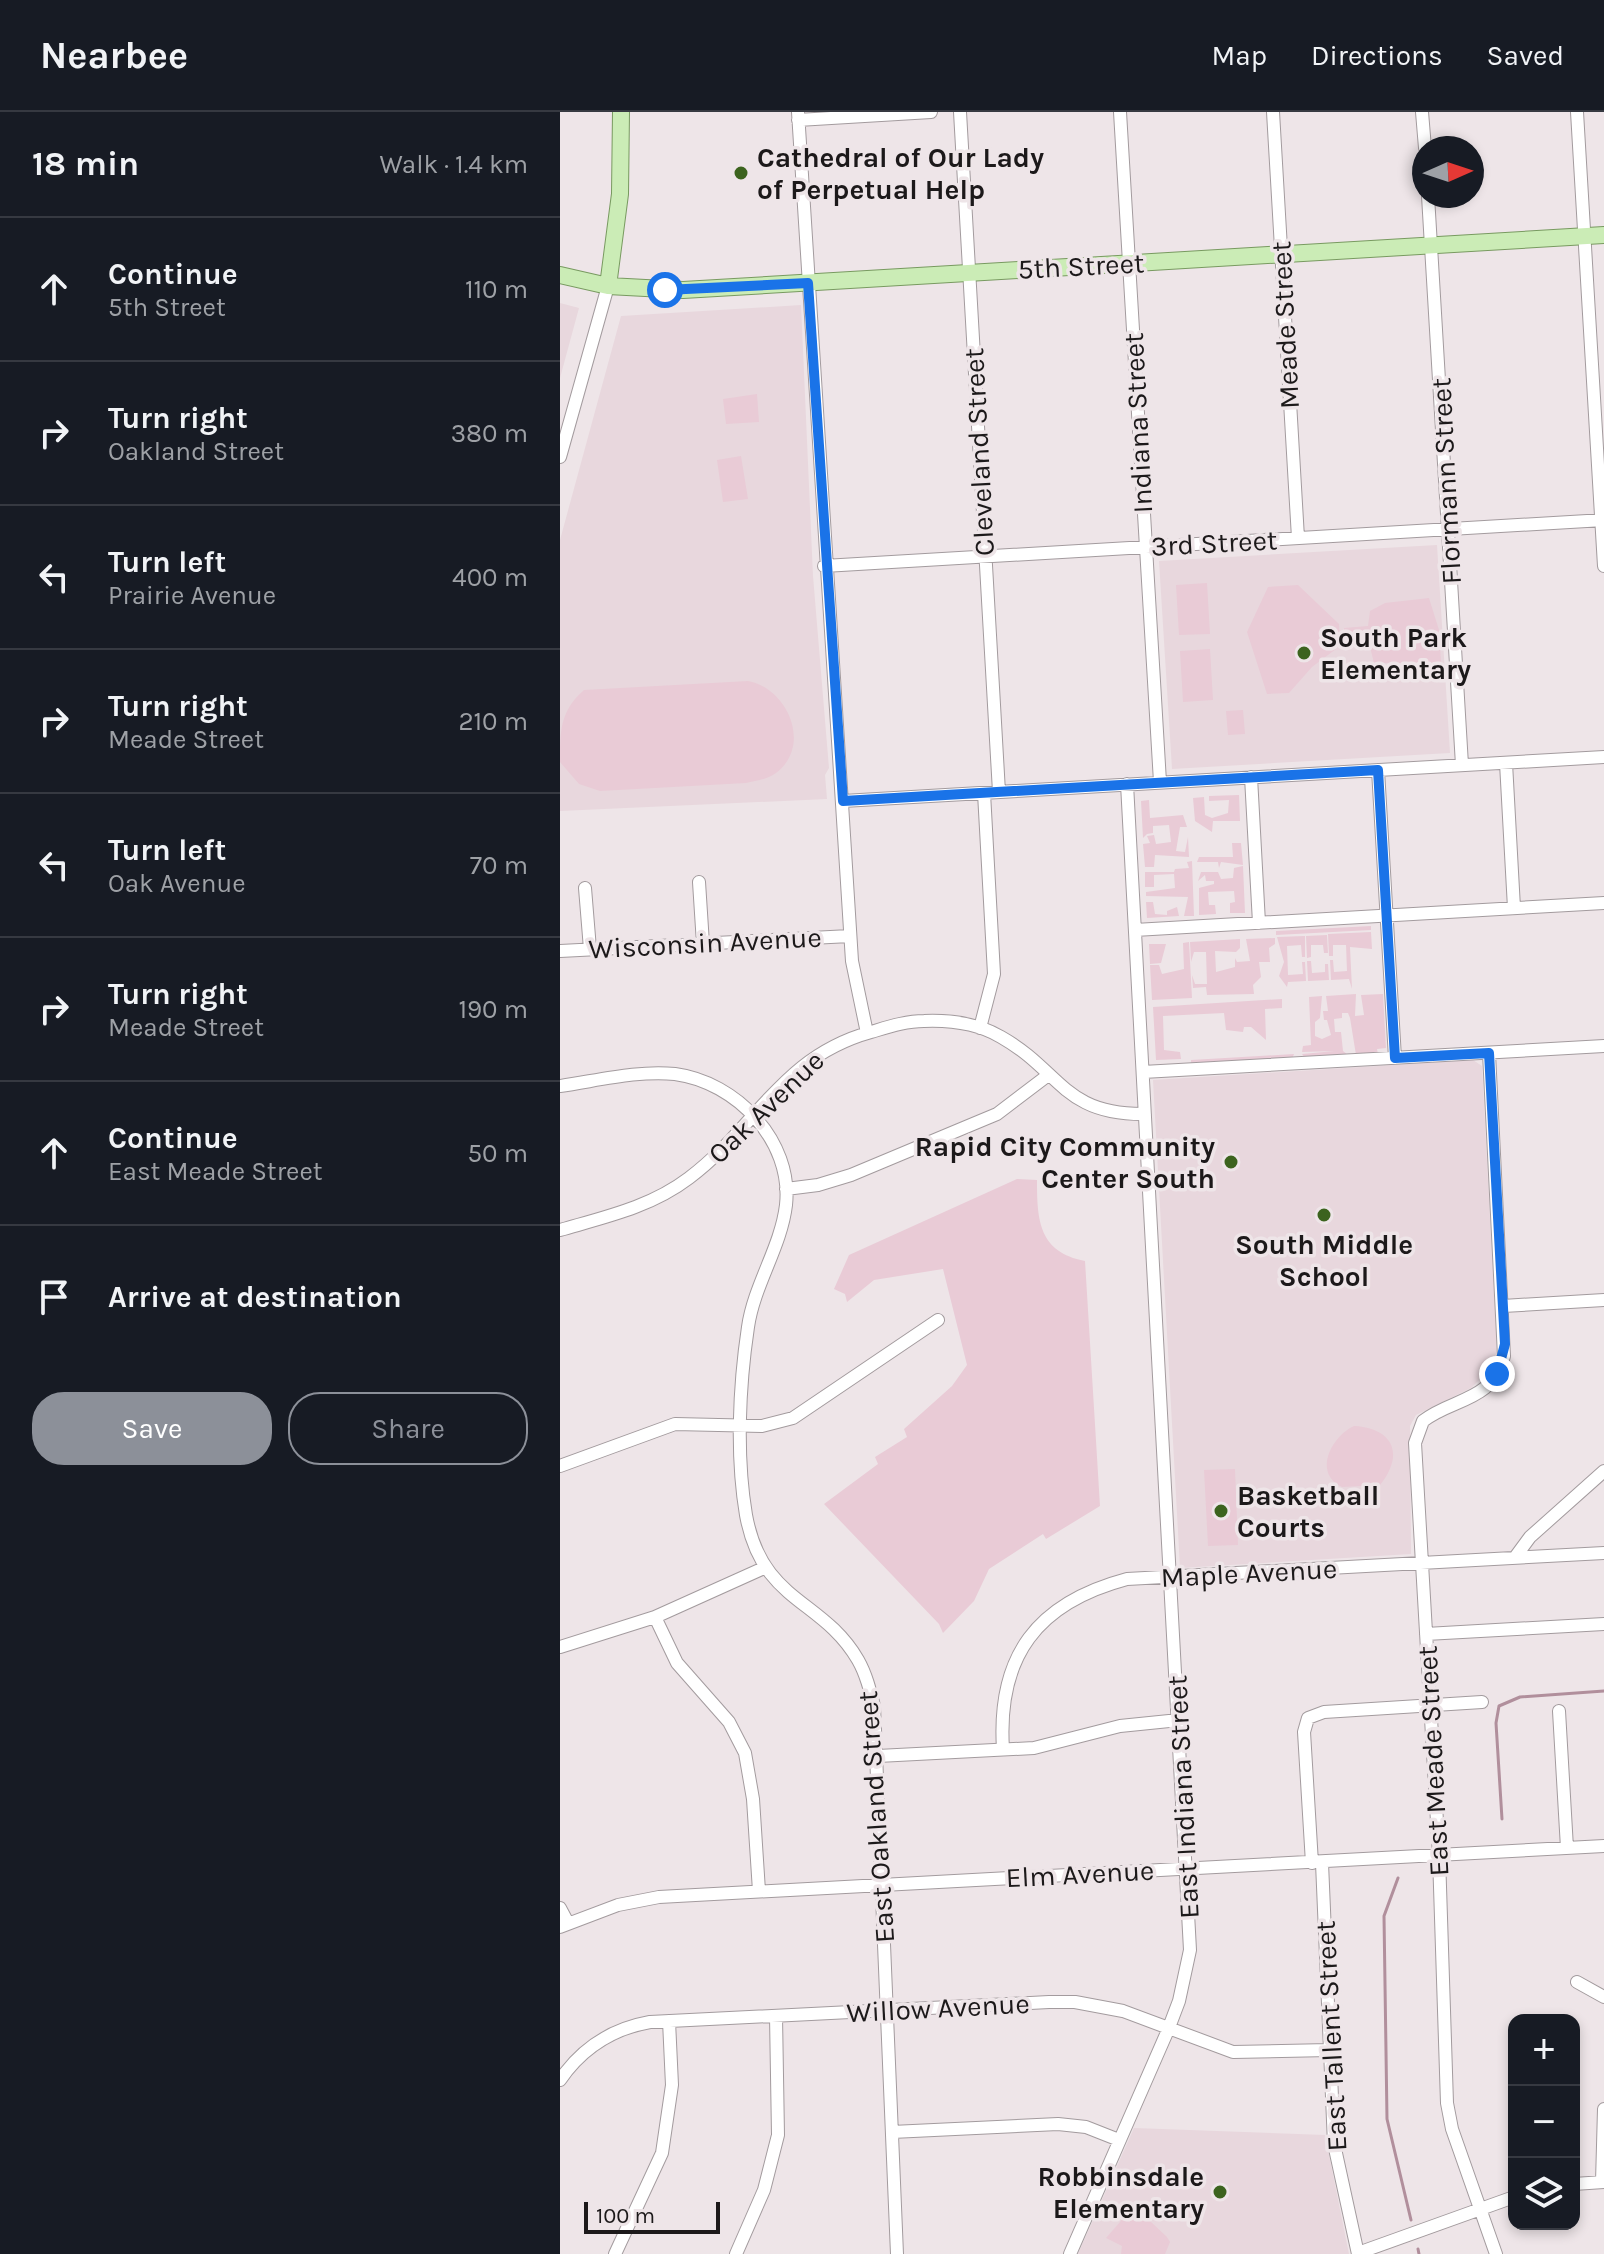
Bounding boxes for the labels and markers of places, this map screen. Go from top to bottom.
place label: Cathedral of Our Lady of Perpetual Help [757,141,1044,206]
marker: Cathedral of Our Lady of Perpetual Help [732,164,750,182]
place label: South Park Elementary [1320,621,1471,686]
marker: South Park Elementary [1295,644,1313,662]
place label: Rapid City Community Center South [915,1130,1215,1195]
marker: Rapid City Community Center South [1222,1153,1240,1171]
marker: South Middle School [1315,1206,1333,1224]
place label: South Middle School [1235,1228,1413,1293]
place label: Basketball Courts [1237,1479,1379,1544]
marker: Basketball Courts [1212,1502,1230,1520]
place label: Robbinsdale Elementary [1037,2160,1204,2225]
marker: Robbinsdale Elementary [1211,2183,1229,2201]

